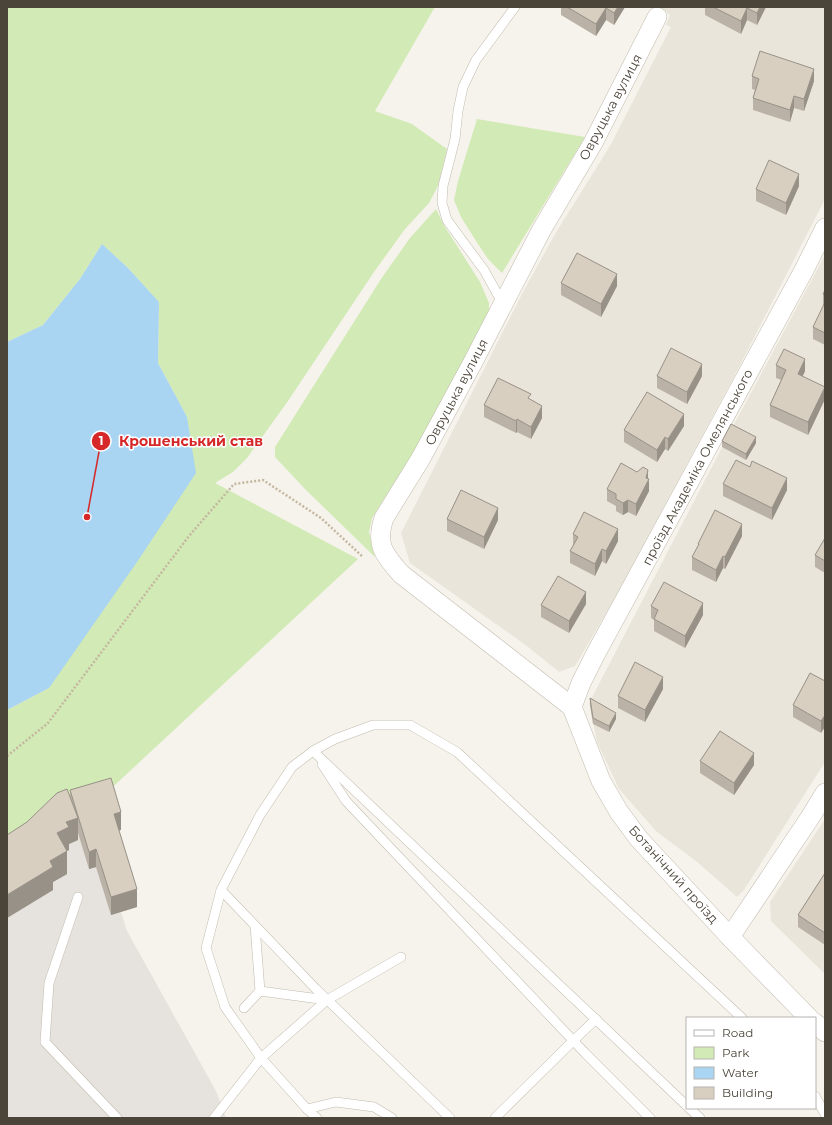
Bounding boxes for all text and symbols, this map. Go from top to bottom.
street label: Овруцька вулиця [575,51,645,163]
street label: Овруцька вулиця [421,336,491,448]
street label: проїзд Академіка Омелянського [638,366,756,568]
callout: Крошенський став [91,428,271,454]
text: Крошенський став [119,432,263,450]
text: 1 [99,433,103,448]
street label: Ботанічний проїзд [626,822,722,926]
legend [686,1017,816,1109]
text: Road [722,1025,753,1040]
text: Park [722,1045,750,1060]
text: Water [722,1065,759,1080]
text: Building [722,1085,773,1100]

